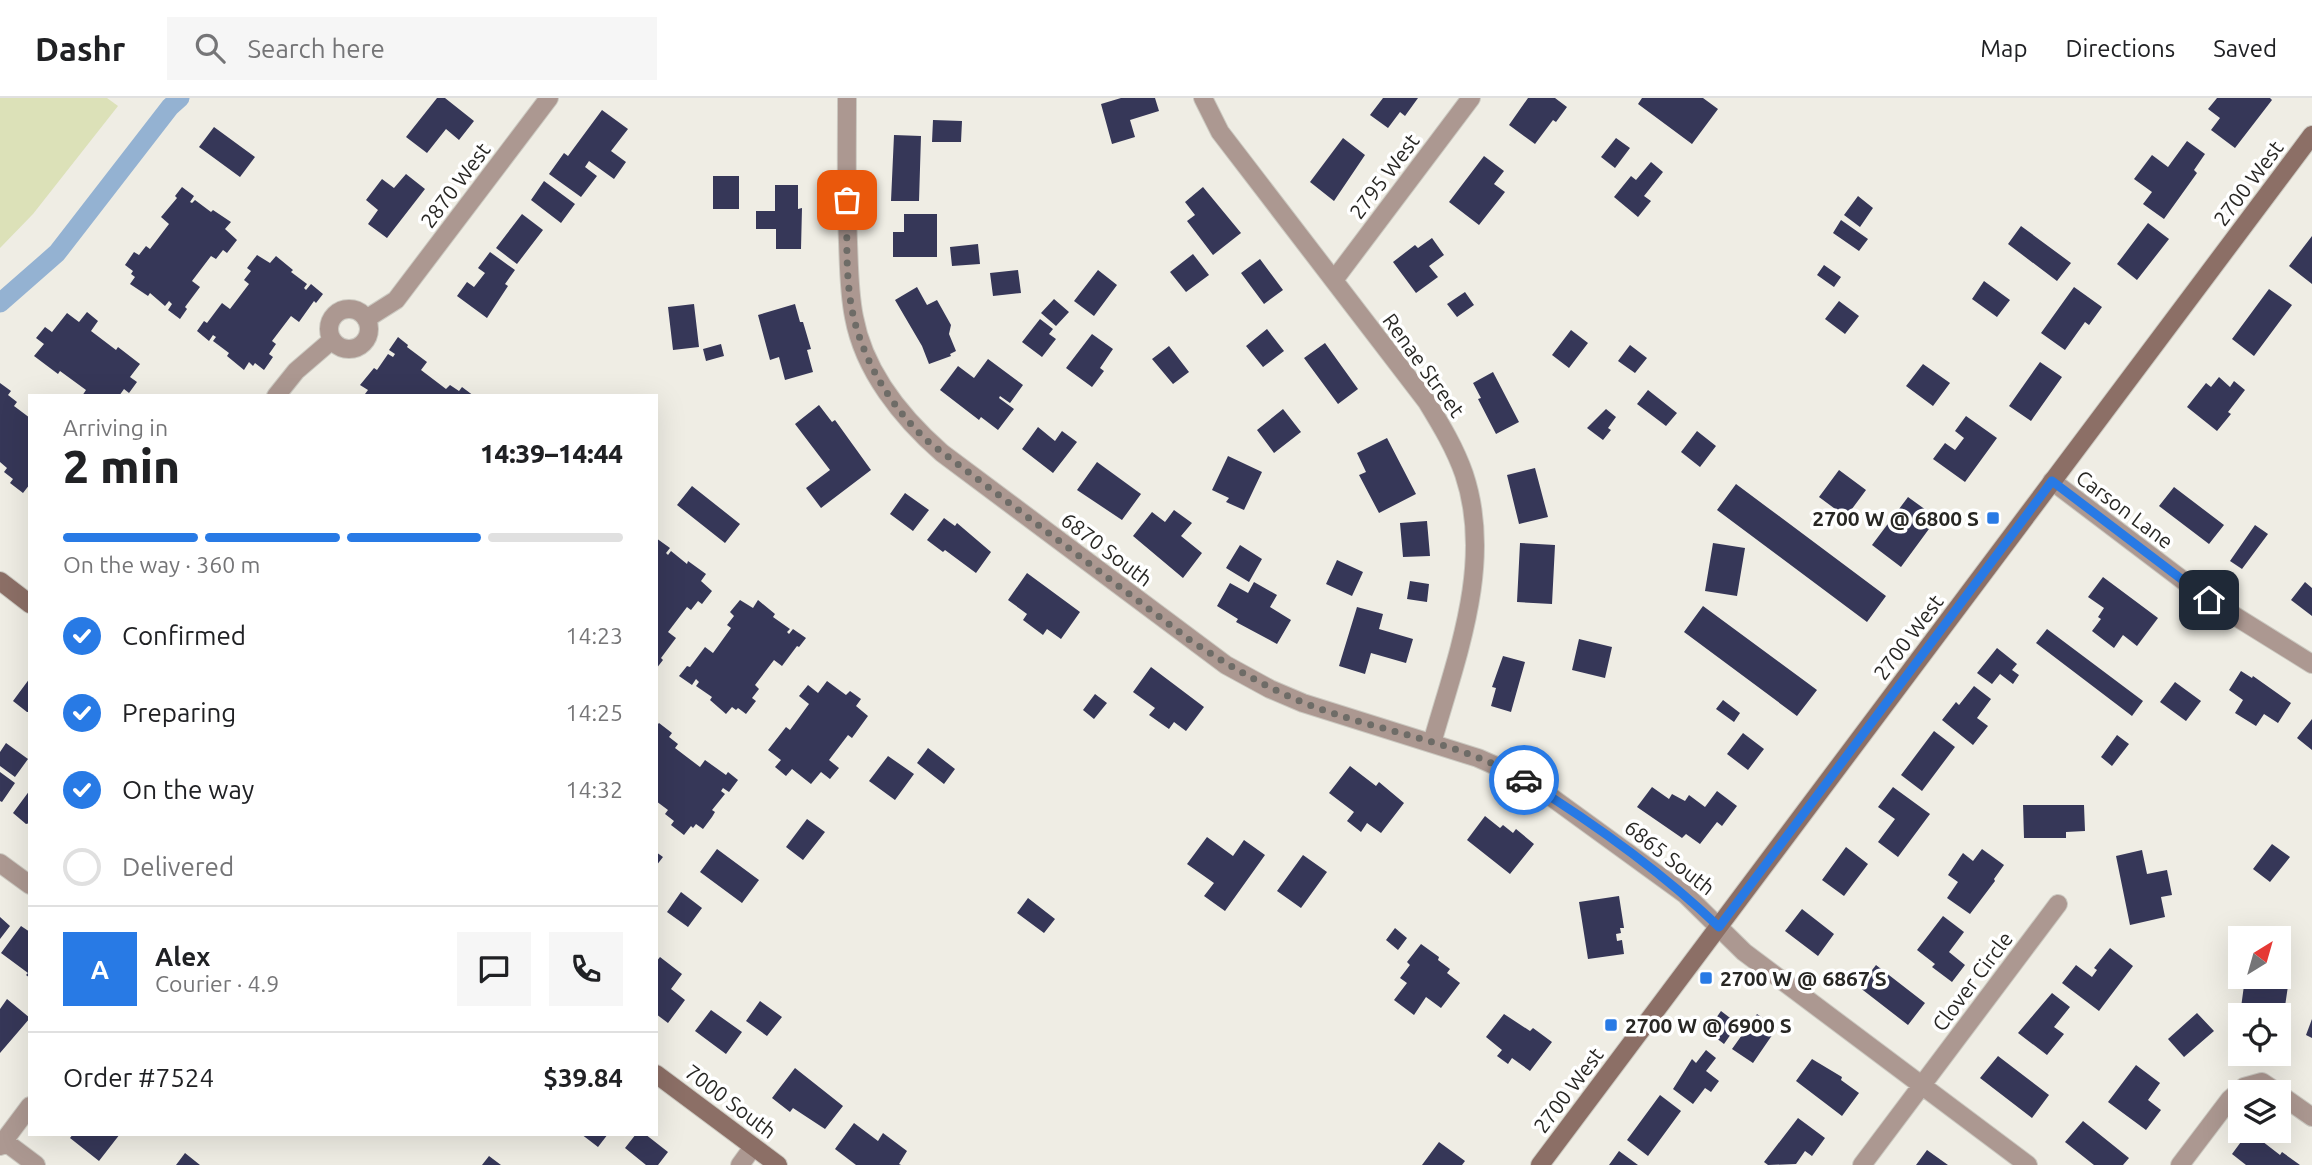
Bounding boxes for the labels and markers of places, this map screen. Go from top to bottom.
pin [817,170,877,230]
place label: 2700 W @ 6800 S [1812,506,1979,530]
marker: 2700 W @ 6800 S [1985,510,2001,526]
pin [2179,570,2239,630]
place label: 2700 W @ 6867 S [1720,966,1887,990]
marker: 2700 W @ 6867 S [1698,970,1714,986]
place label: 2700 W @ 6900 S [1625,1013,1792,1037]
marker: 2700 W @ 6900 S [1603,1017,1619,1033]

